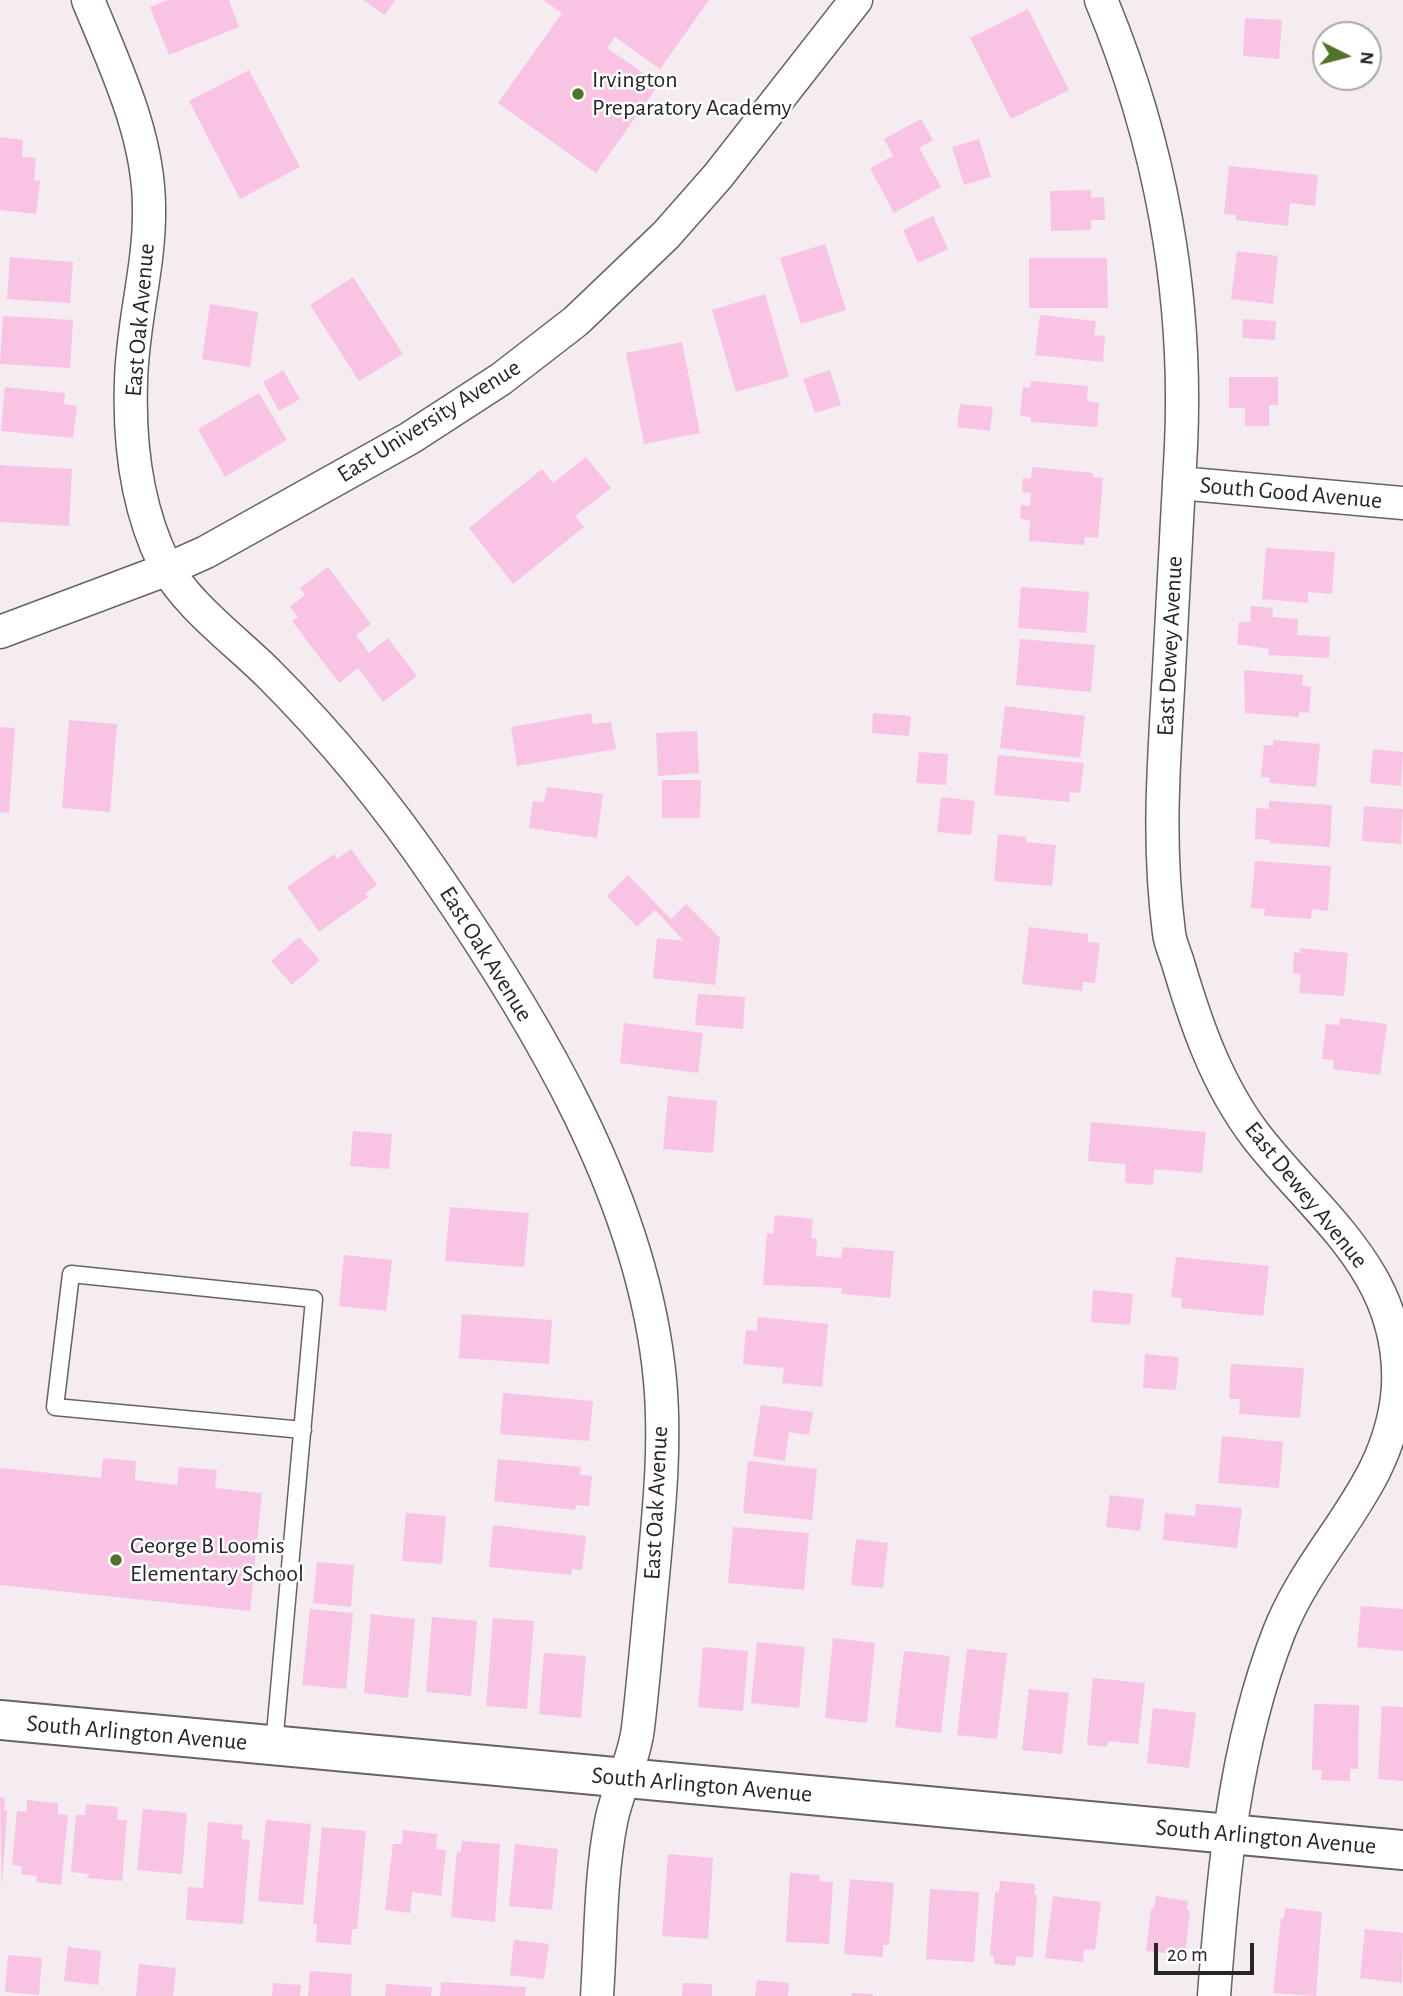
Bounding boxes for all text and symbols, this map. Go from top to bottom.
north arrow [1312,21,1382,91]
text: N [1356,50,1377,66]
place label: Irvington Preparatory Academy [592,66,792,122]
marker: Irvington Preparatory Academy [570,86,586,102]
street label: East Oak Avenue [119,242,161,398]
street label: East University Avenue [332,353,526,489]
street label: South Good Avenue [1199,471,1383,515]
street label: East Dewey Avenue [1151,555,1189,737]
street label: East Oak Avenue [433,881,539,1027]
street label: East Dewey Avenue [1238,1116,1374,1274]
street label: East Oak Avenue [638,1425,674,1581]
place label: George B Loomis Elementary School [130,1532,304,1588]
marker: George B Loomis Elementary School [108,1552,124,1568]
street label: South Arlington Avenue [25,1709,249,1757]
street label: South Arlington Avenue [590,1761,814,1809]
street label: South Arlington Avenue [1154,1813,1378,1861]
scale bar [1158,1930,1258,1974]
text: 20 m [1167,1944,1208,1965]

